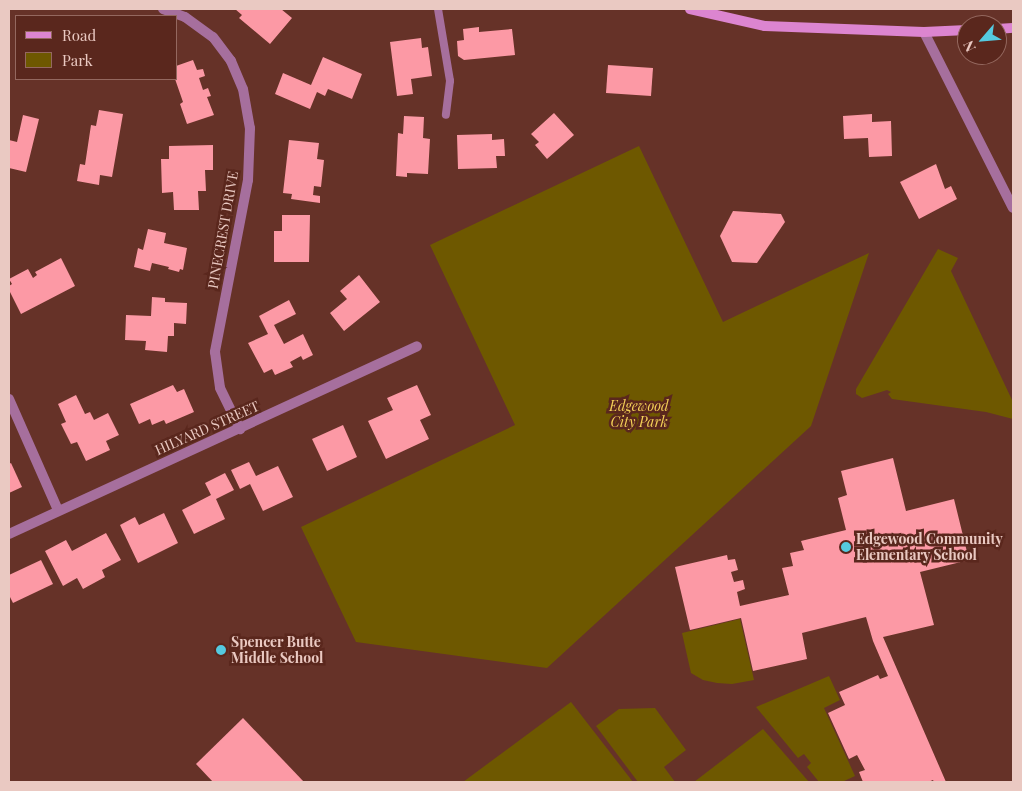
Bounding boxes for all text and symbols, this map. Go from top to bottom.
legend [15,15,178,80]
north arrow [957,15,1007,65]
text: Road [62,25,96,45]
text: N [958,38,980,55]
text: Park [62,50,93,70]
street label: PINECREST DRIVE [204,170,242,290]
street label: HILYARD STREET [152,397,262,459]
park label: Edgewood City Park [609,398,669,431]
place label: Edgewood Community Elementary School [856,531,1003,564]
marker: Edgewood Community Elementary School [840,541,852,553]
place label: Spencer Butte Middle School [231,634,323,666]
marker: Spencer Butte Middle School [215,644,227,656]

